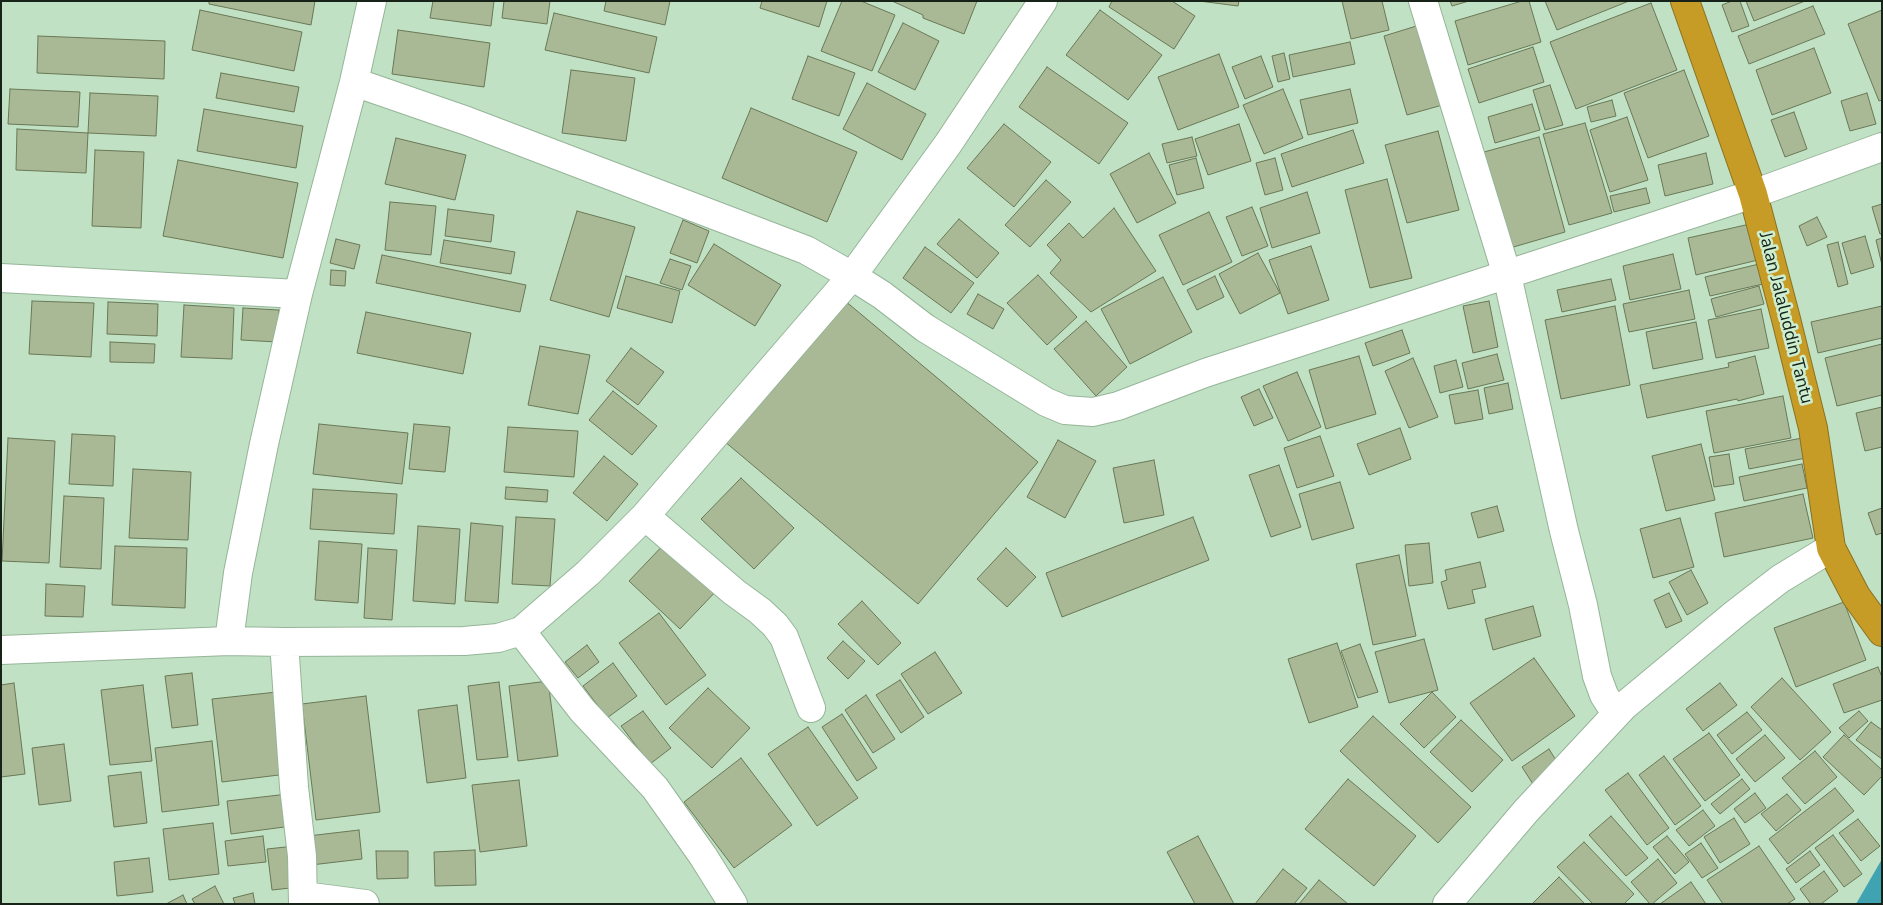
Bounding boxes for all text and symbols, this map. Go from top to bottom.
street label: Jalan Jalaluddin Tantu [1753,230,1817,406]

